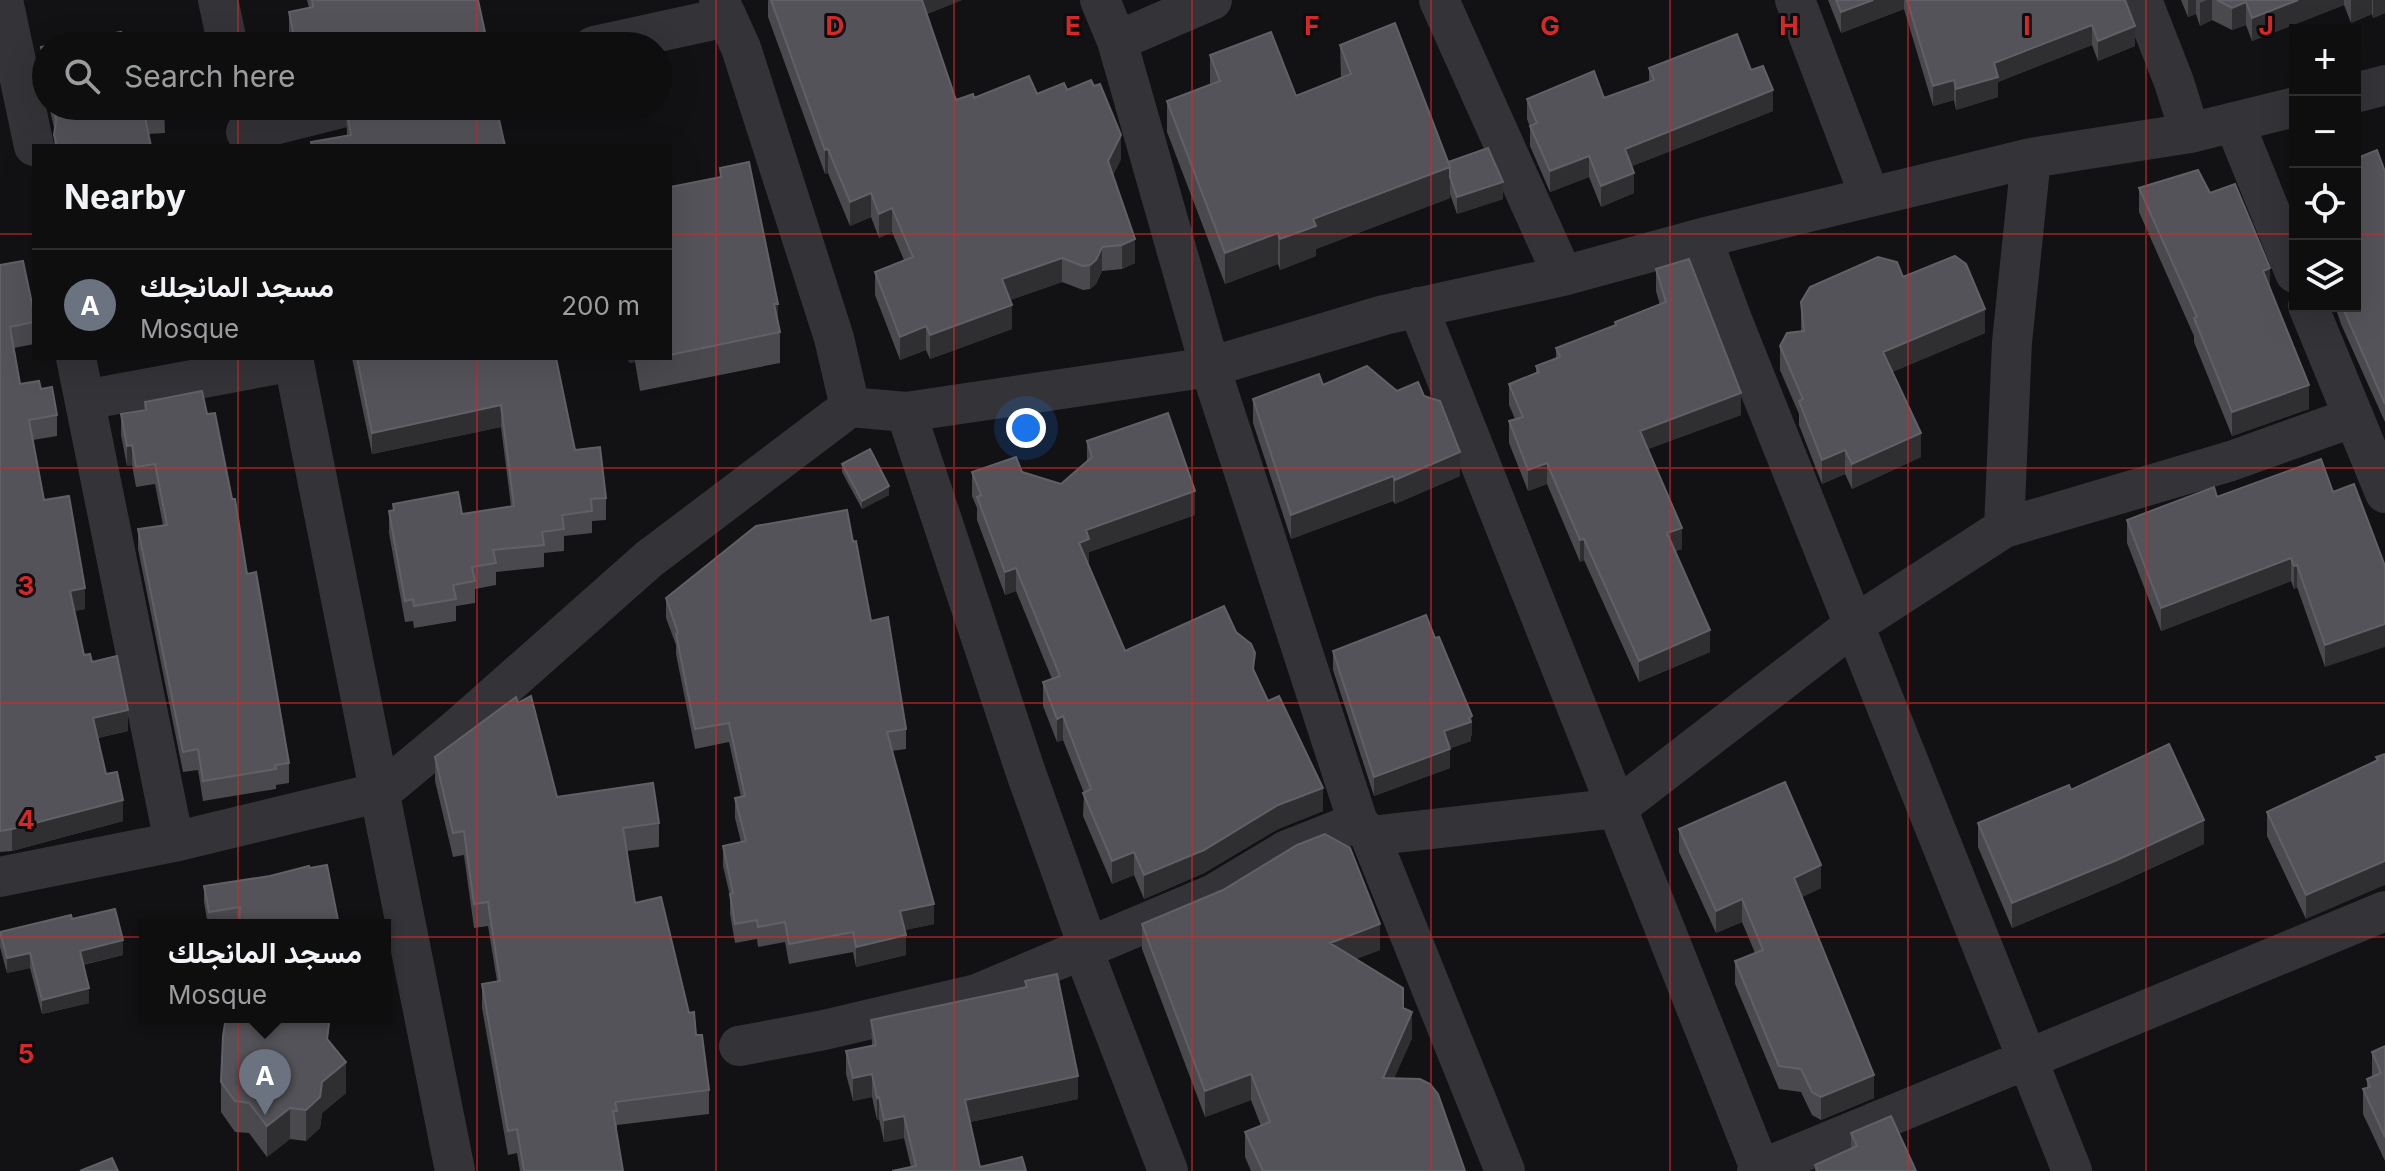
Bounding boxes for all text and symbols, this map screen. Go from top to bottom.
text: D [826,10,844,41]
text: E [1065,10,1081,41]
text: F [1304,10,1320,41]
text: G [1540,10,1560,41]
text: H [1779,10,1799,41]
text: I [2023,10,2031,41]
text: J [2258,10,2274,41]
map controls [2289,24,2361,312]
button: + [2289,24,2361,96]
search box [32,32,672,120]
icon: search [60,54,104,98]
text: Search here [124,58,296,94]
button: − [2289,96,2361,168]
button: locate [2289,168,2361,240]
text: Nearby [64,176,186,217]
button: layers [2289,240,2361,312]
text: مسجد المانجلك [140,268,334,304]
text: A [80,290,100,321]
text: 200 m [561,290,640,321]
text: Mosque [140,313,239,344]
your location [1006,408,1046,448]
text: 3 [18,570,34,601]
text: 4 [17,804,35,835]
popup [139,919,391,1023]
text: مسجد المانجلك [168,934,362,970]
text: Mosque [168,979,267,1010]
text: 5 [18,1038,34,1069]
pin: A [239,1049,291,1115]

